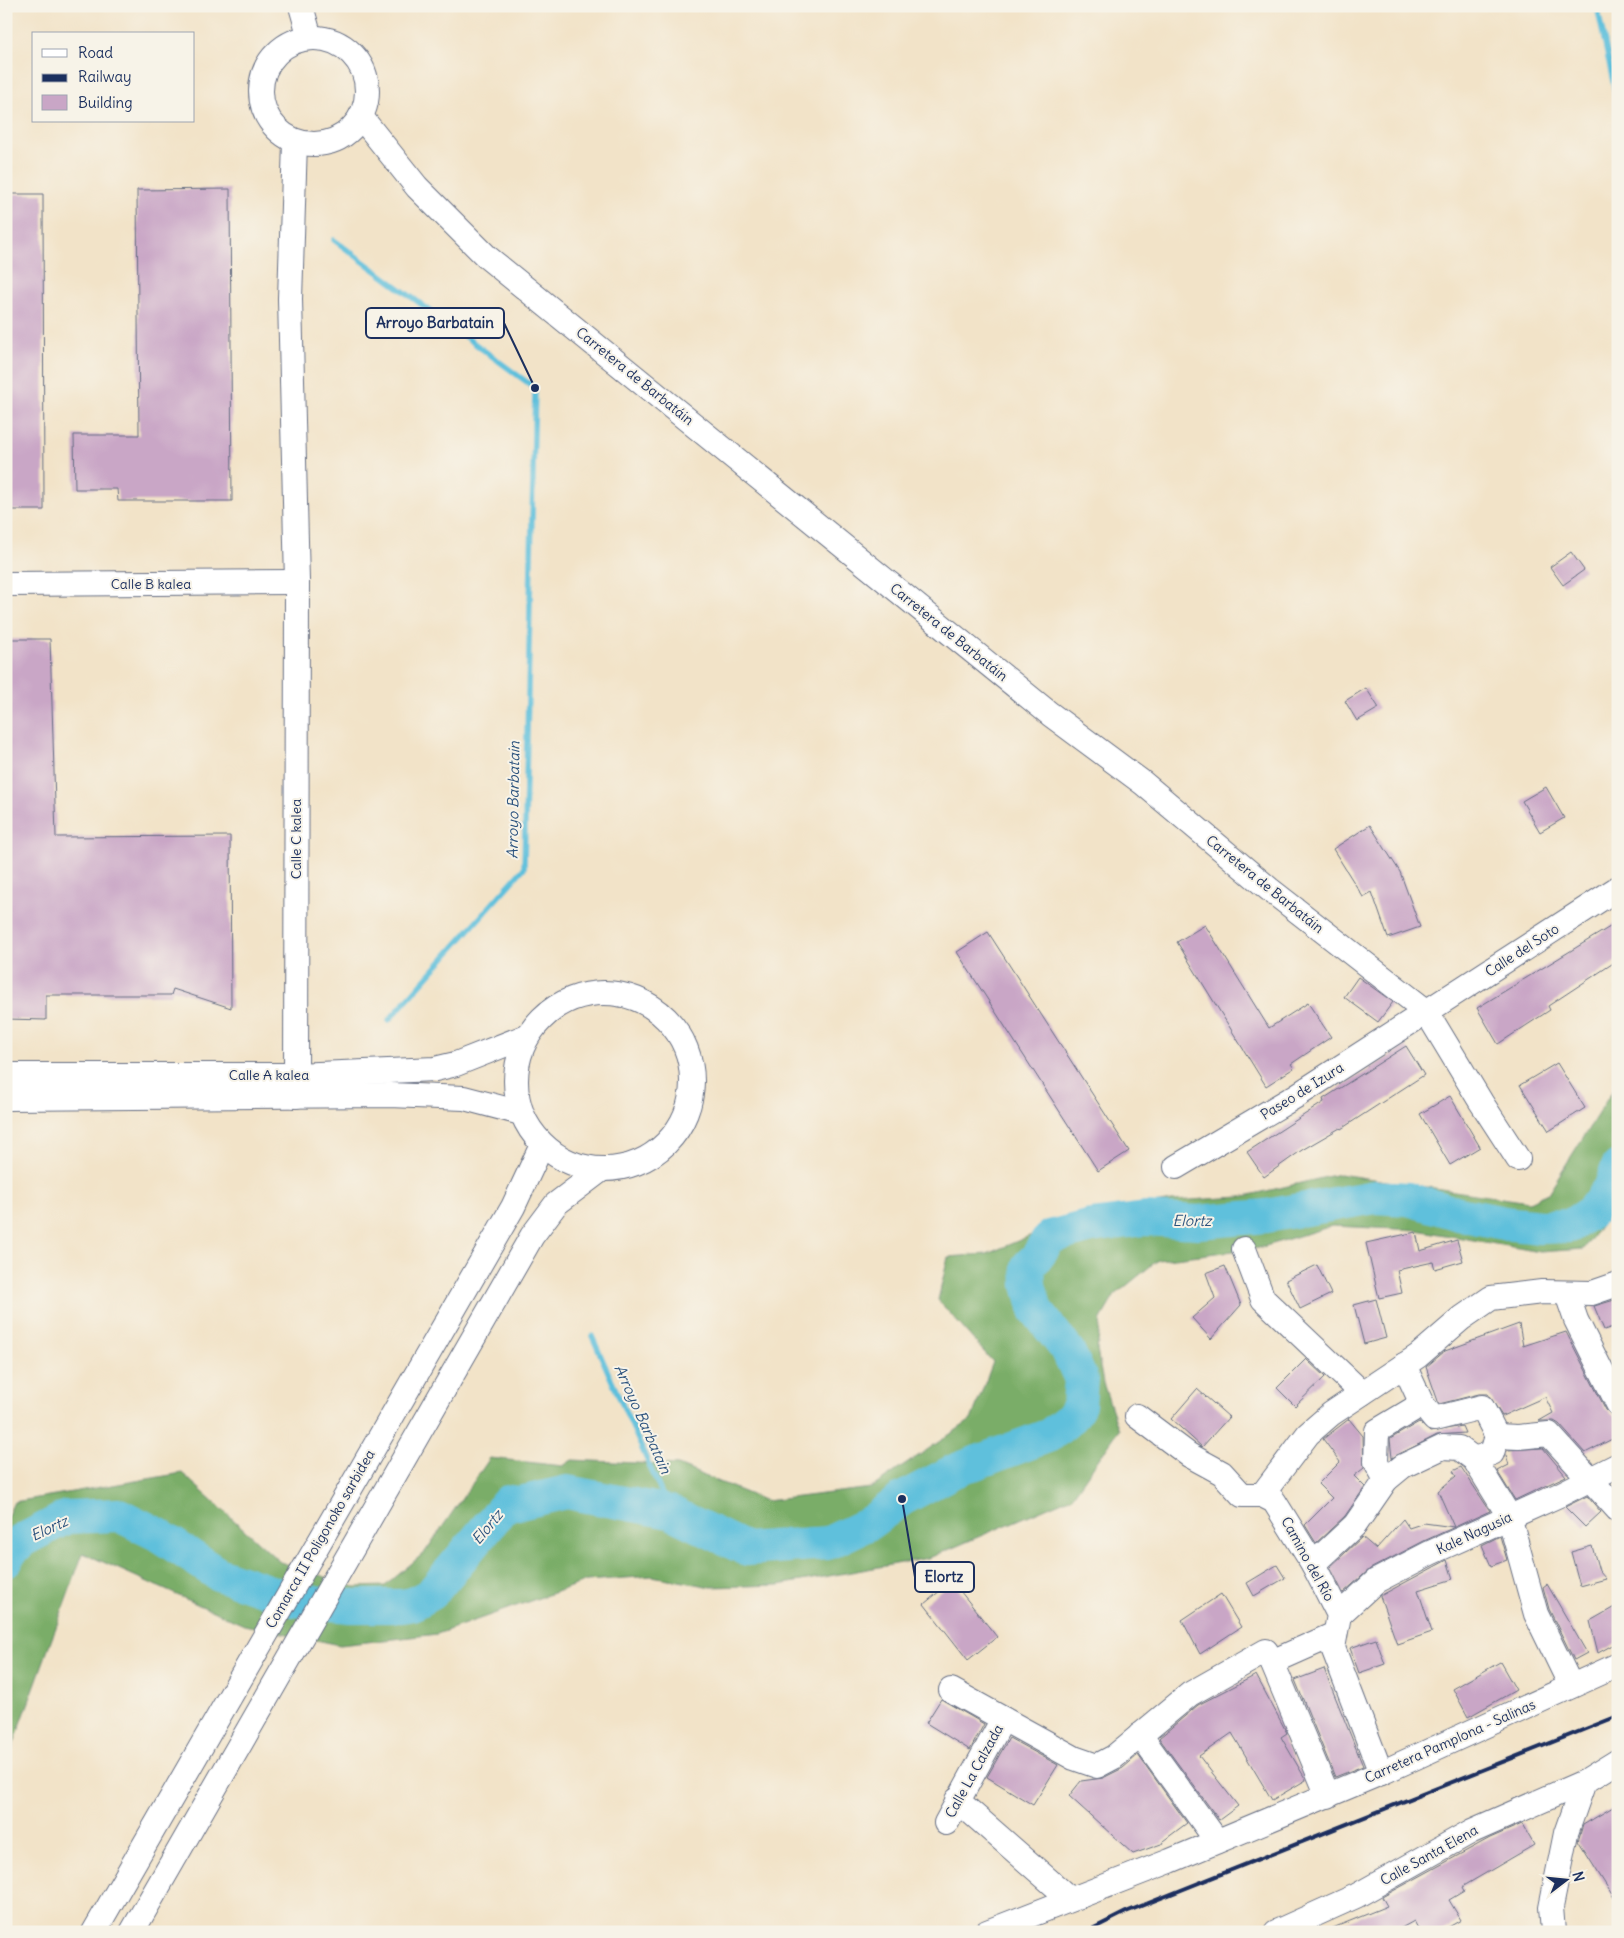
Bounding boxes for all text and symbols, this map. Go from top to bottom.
legend [32,32,195,122]
text: Road [78,43,113,62]
text: Railway [78,67,132,86]
text: Building [78,93,133,112]
callout: Arroyo Barbatain [366,308,504,338]
text: Arroyo Barbatain [376,313,494,333]
street label: Carretera de Barbatáin [573,323,697,429]
street label: Calle B kalea [111,575,191,593]
street label: Carretera de Barbatáin [887,579,1011,685]
water label: Arroyo Barbatain [502,741,524,859]
street label: Calle C kalea [287,799,305,879]
street label: Carretera de Barbatáin [1203,831,1327,937]
street label: Calle del Soto [1482,919,1562,981]
street label: Paseo de Izura [1257,1058,1347,1124]
street label: Calle A kalea [229,1066,309,1084]
water label: Elortz [1173,1211,1213,1230]
water label: Arroyo Barbatain [610,1361,676,1477]
street label: Comarca II Poligonoko sarbidea [261,1446,379,1632]
water label: Elortz [467,1505,508,1548]
street label: Kale Nagusia [1433,1508,1515,1558]
water label: Elortz [27,1510,72,1545]
street label: Camino del Río [1277,1514,1339,1605]
callout: Elortz [915,1562,974,1592]
text: Elortz [925,1567,963,1586]
street label: Carretera Pamplona - Salinas [1362,1695,1538,1787]
street label: Calle La Calzada [941,1721,1007,1821]
street label: Calle Santa Elena [1377,1821,1481,1889]
north arrow [1542,1856,1592,1906]
text: N [1569,1869,1588,1884]

